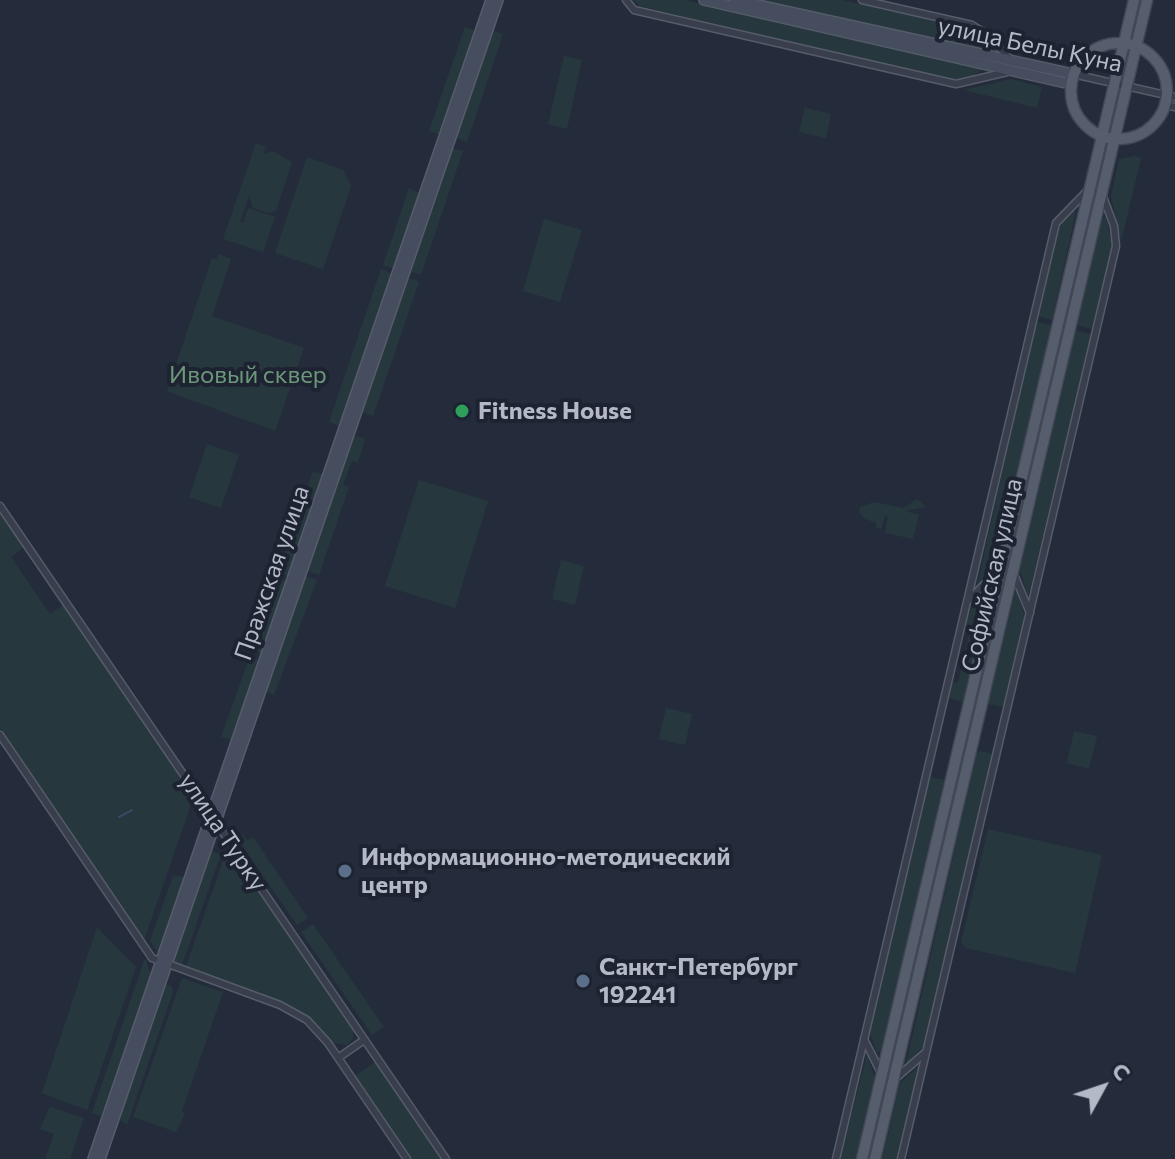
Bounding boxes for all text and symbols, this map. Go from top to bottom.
street label: улица Белы Куна [935,11,1125,79]
park label: Ивовый сквер [169,361,327,389]
place label: Fitness House [478,397,632,425]
marker: Fitness House [453,402,471,420]
street label: Софийская улица [956,476,1028,674]
street label: Пражская улица [229,482,315,664]
street label: улица Турку [173,768,273,896]
place label: Информационно-методический центр [361,843,730,899]
marker: Информационно-методический центр [336,862,354,880]
place label: Санкт-Петербург 192241 [599,953,798,1009]
marker: Санкт-Петербург 192241 [574,972,592,990]
north arrow [1063,1047,1143,1127]
text: С [1107,1057,1137,1086]

